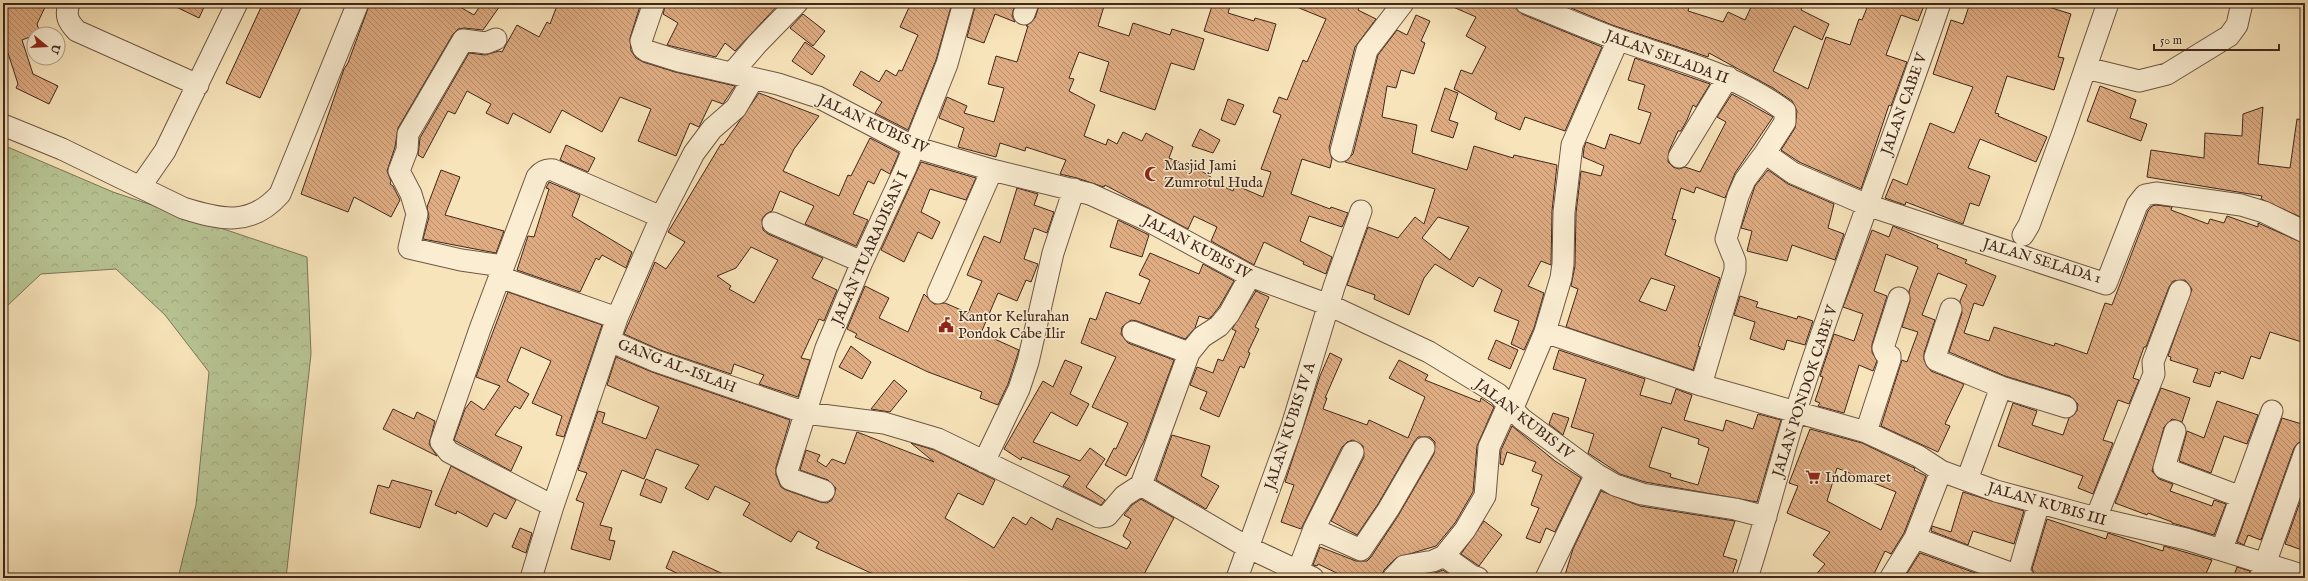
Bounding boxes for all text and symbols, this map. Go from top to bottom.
street label: JALAN SELADA II [1601,25,1732,88]
north arrow [26,26,66,66]
scale bar [2154,26,2279,52]
text: 50 m [2160,33,2182,48]
text: U [46,41,63,56]
street label: JALAN CABE V [1876,49,1932,159]
street label: JALAN KUBIS IV [813,89,932,158]
place label: Masjid Jami Zumrotul Huda [1164,156,1263,192]
mosque icon: Masjid Jami Zumrotul Huda [1143,165,1161,183]
street label: JALAN TUARADISAN I [827,168,913,330]
street label: JALAN KUBIS IV [1138,210,1255,284]
street label: JALAN SELADA 1 [1979,233,2103,288]
street label: JALAN PONDOK CABE V [1768,302,1842,481]
place label: Kantor Kelurahan Pondok Cabe Ilir [958,307,1069,343]
public building icon: Kantor Kelurahan Pondok Cabe Ilir [937,316,955,334]
street label: GANG AL-ISLAH [615,335,739,397]
street label: JALAN KUBIS IV A [1260,359,1320,494]
street label: JALAN KUBIS IV [1469,373,1578,464]
supermarket icon: Indomaret [1804,468,1822,486]
place label: Indomaret [1825,468,1891,487]
street label: JALAN KUBIS III [1983,477,2109,530]

